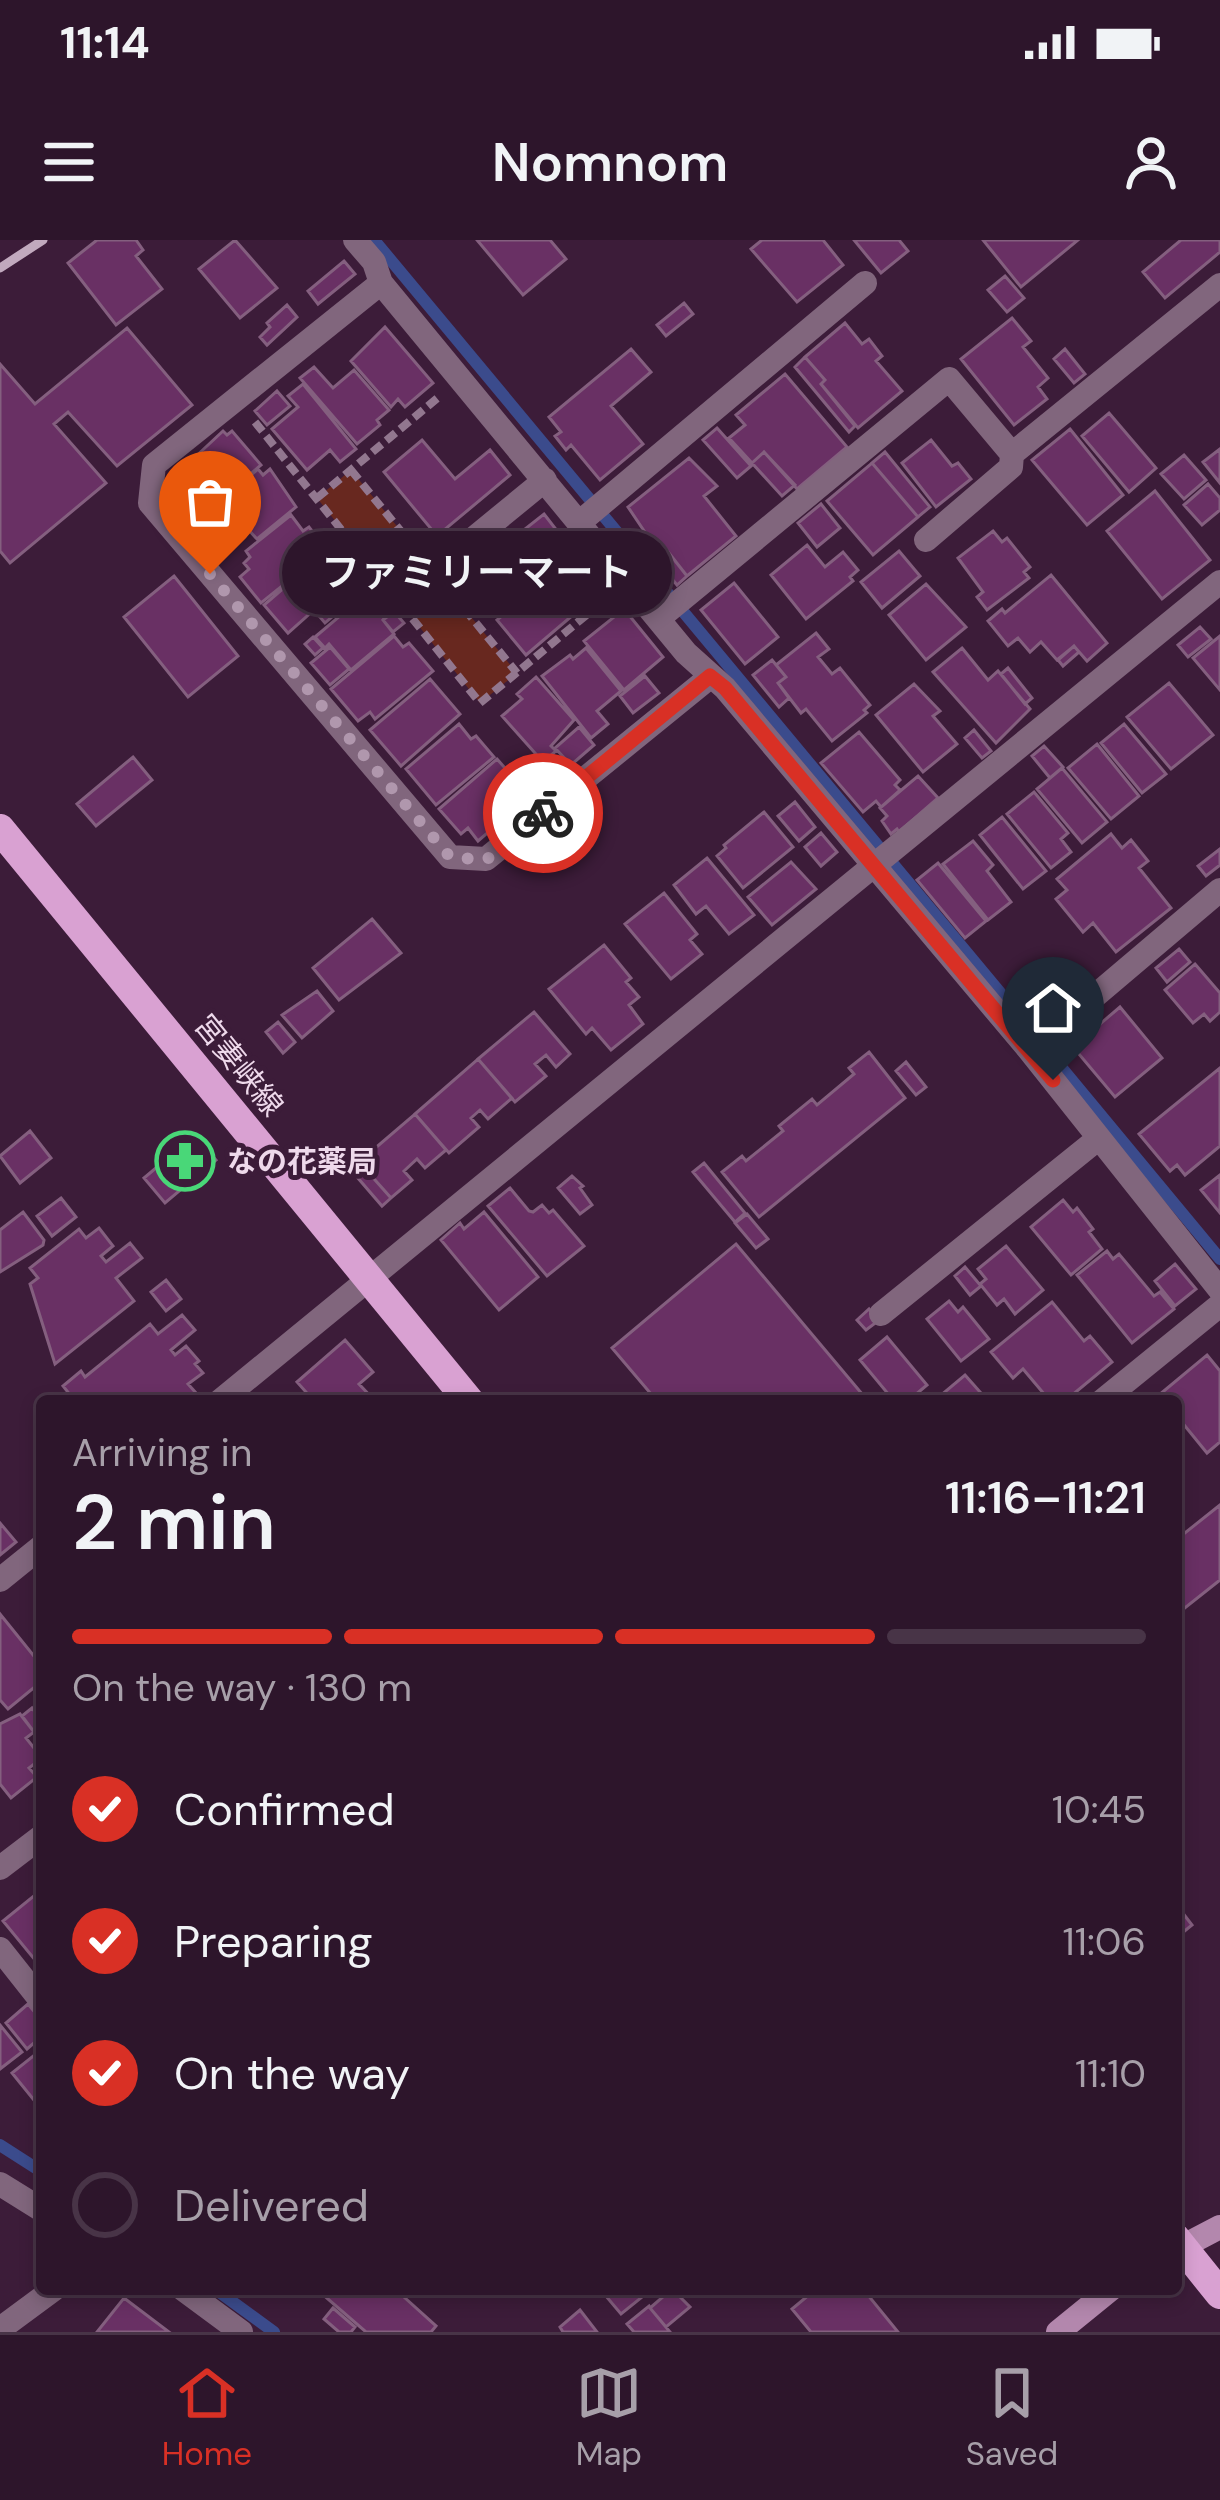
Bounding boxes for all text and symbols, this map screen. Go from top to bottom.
text: 11:14 [60,13,150,72]
text: Nomnom [492,127,728,198]
icon: menu [36,129,102,195]
icon: person [1118,129,1184,195]
pin [159,451,261,574]
icon: bag [177,469,243,535]
callout: ファミリーマート [282,532,672,616]
text: ファミリーマート [321,547,633,598]
courier [483,753,603,873]
icon: bike [510,780,576,846]
pin [1002,957,1104,1080]
icon: home [1020,975,1086,1041]
street label: 宮妻峡線 [186,1006,292,1124]
pharmacy icon: なの花薬局 [154,1130,216,1192]
place label: なの花薬局 [227,1142,377,1181]
text: Arriving in [72,1427,252,1478]
text: 11:16–11:21 [945,1468,1146,1527]
text: 2 min [72,1472,276,1573]
text: On the way · 130 m [72,1662,412,1713]
icon: check [72,1776,138,1842]
text: Confirmed [174,1780,395,1839]
text: 10:45 [1052,1784,1146,1835]
icon: check [72,1908,138,1974]
text: Preparing [174,1912,373,1971]
text: 11:06 [1063,1916,1146,1967]
icon: check [72,2040,138,2106]
text: On the way [174,2044,410,2103]
text: 11:10 [1075,2048,1146,2099]
text: Delivered [174,2176,369,2235]
tab: Home [162,2360,252,2475]
tab: Map [576,2360,642,2475]
tab: Saved [966,2360,1058,2475]

